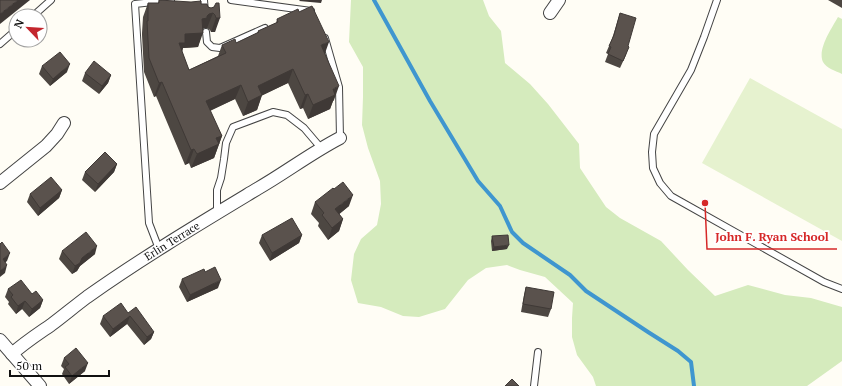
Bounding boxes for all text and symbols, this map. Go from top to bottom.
north arrow [8,8,48,48]
text: N [11,16,27,31]
street label: Erlin Terrace [142,218,202,264]
callout: John F. Ryan School [707,225,837,249]
text: John F. Ryan School [715,229,829,244]
scale bar [10,352,109,378]
text: 50 m [16,358,43,373]

